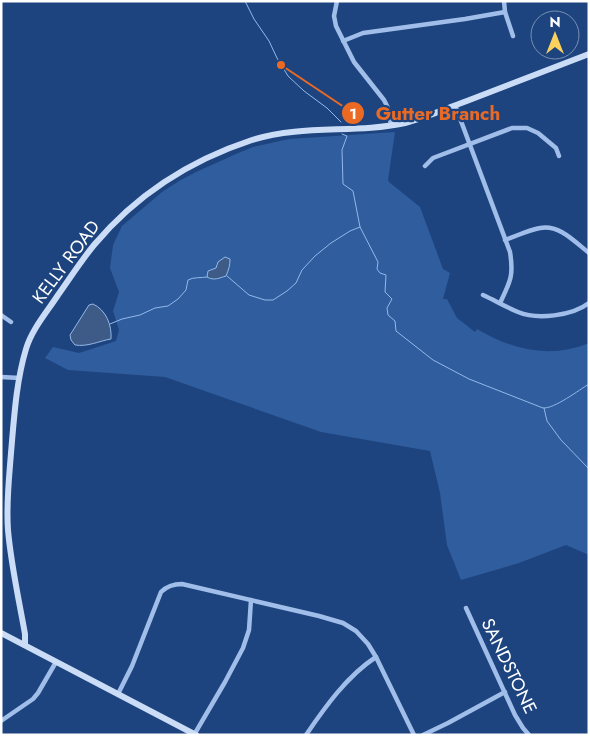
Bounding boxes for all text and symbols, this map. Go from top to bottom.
north arrow [530,10,580,60]
text: N [549,12,561,32]
callout: Gutter Branch [340,96,510,130]
text: Gutter Branch [376,100,500,127]
text: 1 [349,103,357,125]
street label: KELLY ROAD [26,215,106,309]
street label: SANDSTONE [475,614,543,718]

